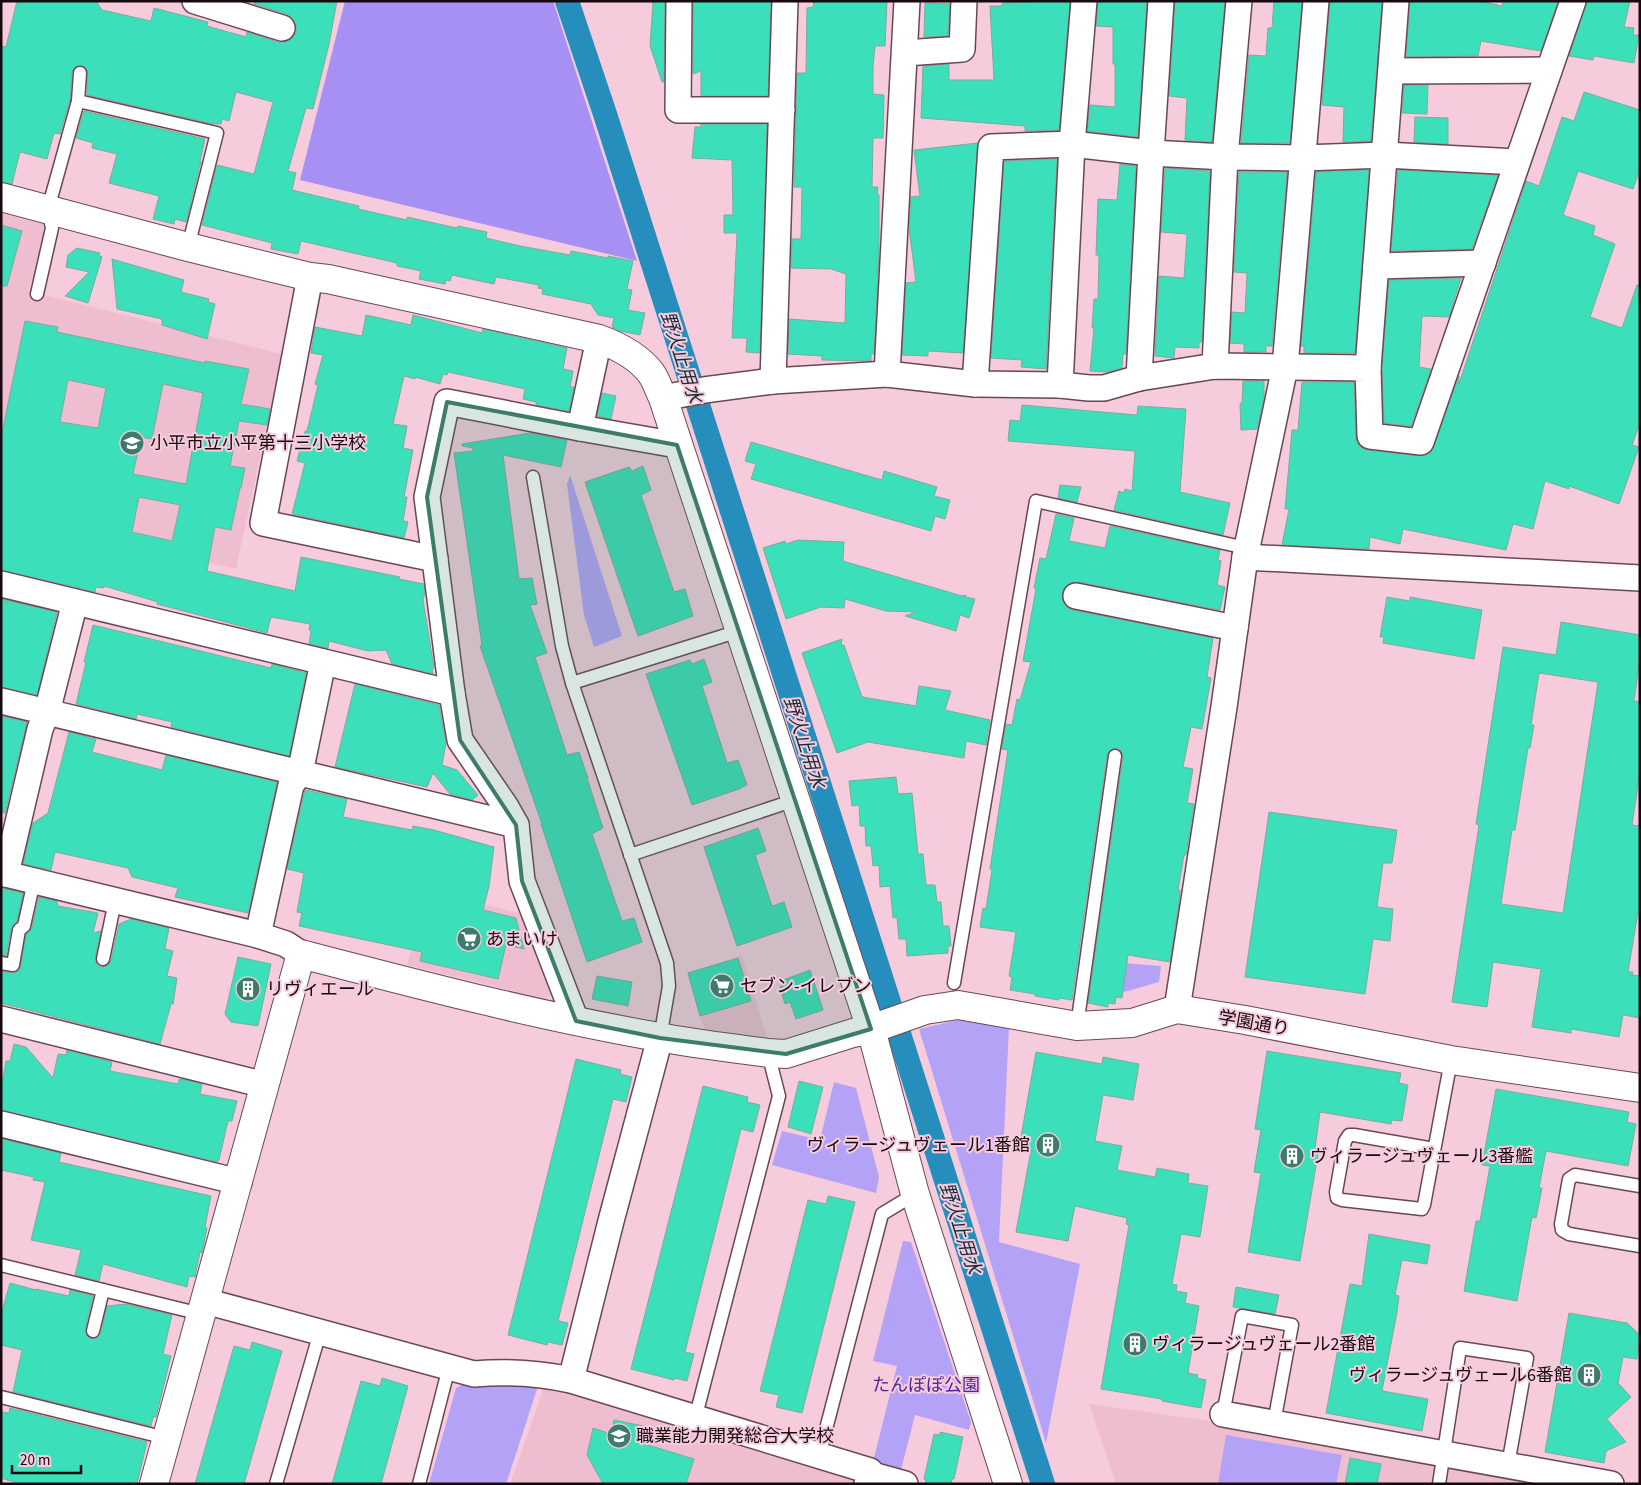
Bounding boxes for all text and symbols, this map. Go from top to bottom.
water label: 野火止用水 [653,308,709,409]
school or university icon: 小平市立小平第十三小学校 [119,430,145,456]
place label: 小平市立小平第十三小学校 [150,431,366,456]
water label: 野火止用水 [776,693,832,794]
supermarket icon: あまいけ [456,926,482,952]
place label: あまいけ [486,927,558,952]
supermarket icon: セブン-イレブン [709,973,735,999]
place label: セブン-イレブン [740,974,872,999]
building icon: リヴィエール [235,976,261,1002]
place label: リヴィエール [266,977,374,1002]
street label: 学園通り [1216,1005,1292,1042]
building icon: ヴィラージュヴェール1番館 [1035,1132,1061,1158]
place label: ヴィラージュヴェール1番館 [807,1133,1030,1158]
building icon: ヴィラージュヴェール3番艦 [1279,1143,1305,1169]
place label: ヴィラージュヴェール3番艦 [1310,1144,1533,1169]
water label: 野火止用水 [932,1179,988,1280]
building icon: ヴィラージュヴェール2番館 [1122,1331,1148,1357]
place label: ヴィラージュヴェール2番館 [1152,1332,1375,1357]
building icon: ヴィラージュヴェール6番館 [1576,1362,1602,1388]
place label: ヴィラージュヴェール6番館 [1349,1363,1572,1388]
park label: たんぽぽ公園 [872,1373,980,1398]
school or university icon: 職業能力開発総合大学校 [606,1423,632,1449]
place label: 職業能力開発総合大学校 [636,1424,834,1449]
scale bar [12,1442,81,1474]
text: 20 m [20,1450,50,1471]

